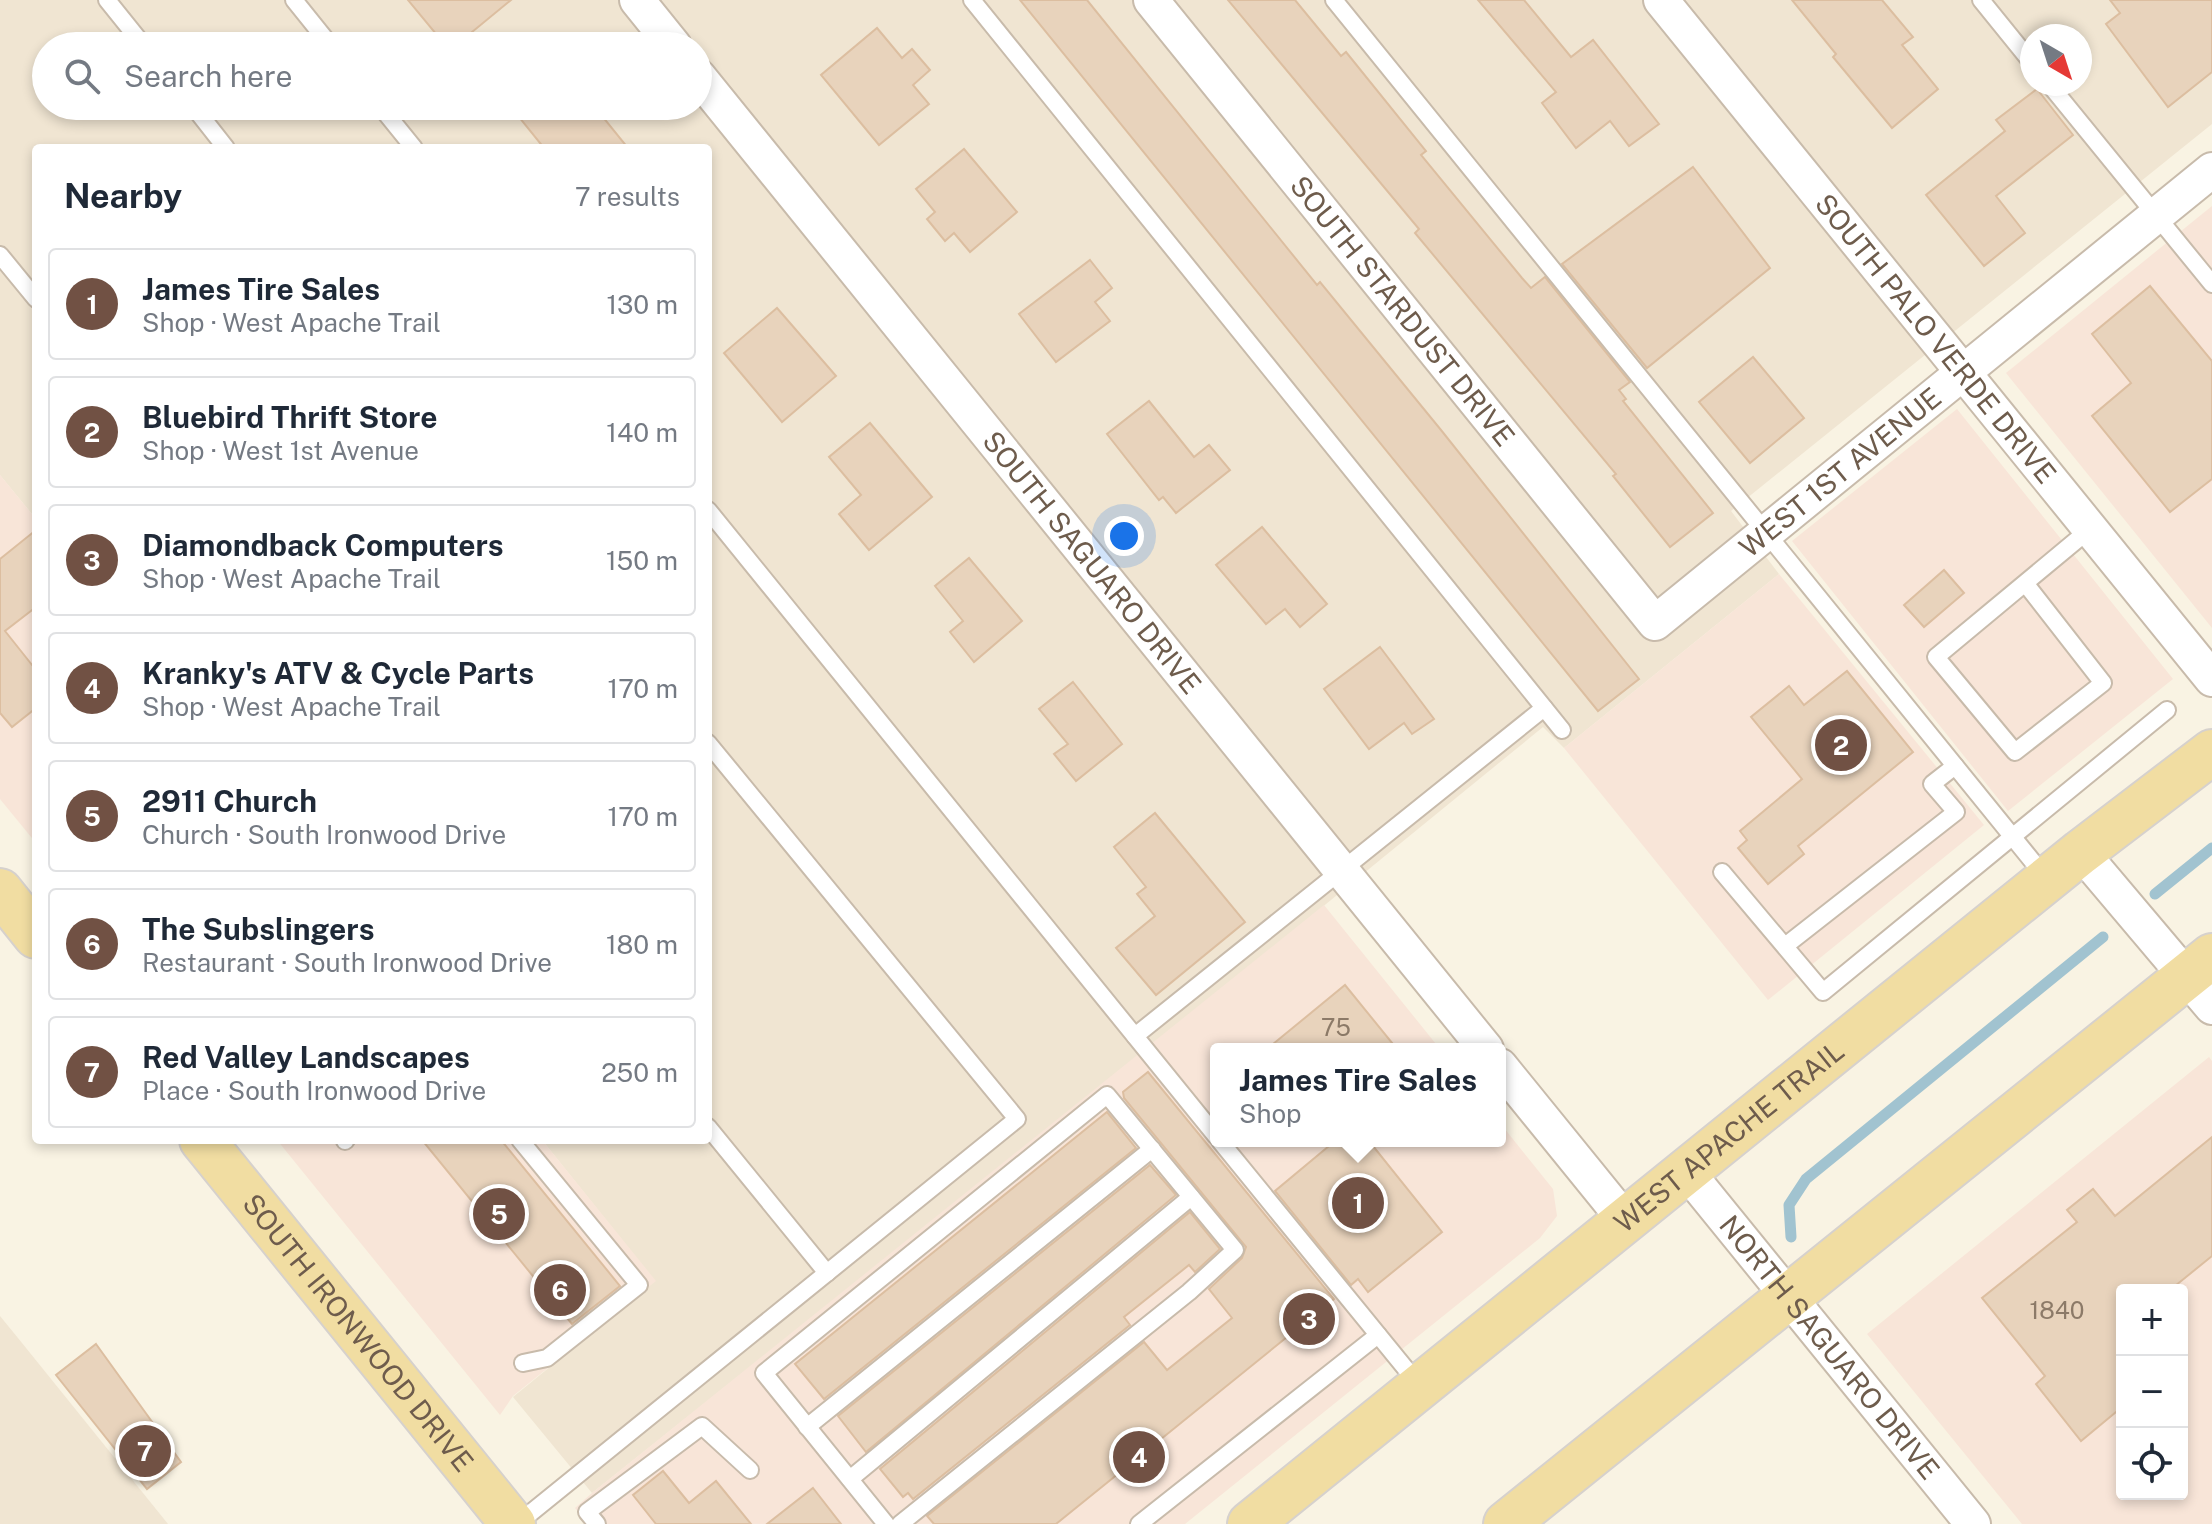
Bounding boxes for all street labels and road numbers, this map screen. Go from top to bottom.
street label: SOUTH STARDUST DRIVE [1284,169,1522,452]
street label: SOUTH PALO VERDE DRIVE [1809,187,2063,490]
street label: WEST 1ST AVENUE [1732,380,1947,564]
street label: SOUTH SAGUARO DRIVE [976,424,1208,700]
street label: WEST APACHE TRAIL [1607,1034,1850,1239]
street label: SOUTH IRONWOOD DRIVE [236,1187,481,1478]
street label: NORTH SAGUARO DRIVE [1713,1209,1947,1486]

